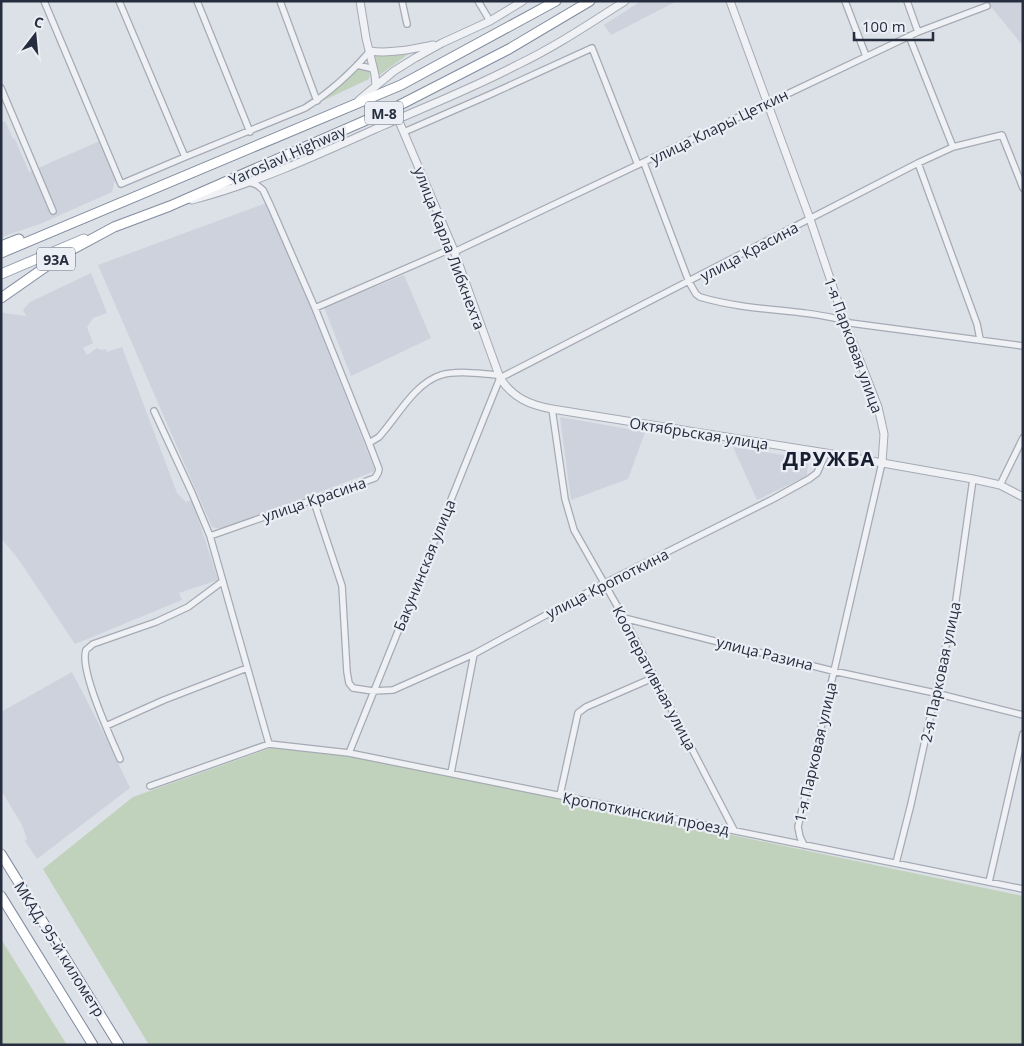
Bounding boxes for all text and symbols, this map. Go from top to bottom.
north arrow [10,10,60,60]
scale bar [854,10,933,42]
text: С [32,12,46,32]
text: 100 m [862,16,906,36]
street label: улица Клары Цеткин [647,84,791,168]
road number: М-8 [365,102,403,125]
street label: Yaroslavl Highway [225,120,349,190]
street label: улица Карла Либкнехта [410,164,490,332]
street label: улица Красина [696,217,802,285]
road number: 93A [37,248,75,270]
street label: 1-я Парковая улица [820,274,888,416]
street label: Октябрьская улица [628,412,770,454]
district label: ДРУЖБА [783,445,875,472]
street label: улица Красина [259,472,369,526]
street label: Бакунинская улица [388,496,460,634]
street label: улица Кропоткина [542,543,672,623]
street label: 2-я Парковая улица [915,600,965,744]
street label: Кооперативная улица [608,602,702,754]
street label: улица Разина [714,631,816,675]
street label: 1-я Парковая улица [789,680,841,824]
street label: Кропоткинский проезд [561,787,731,839]
street label: МКАД, 95-й километр [10,877,110,1021]

